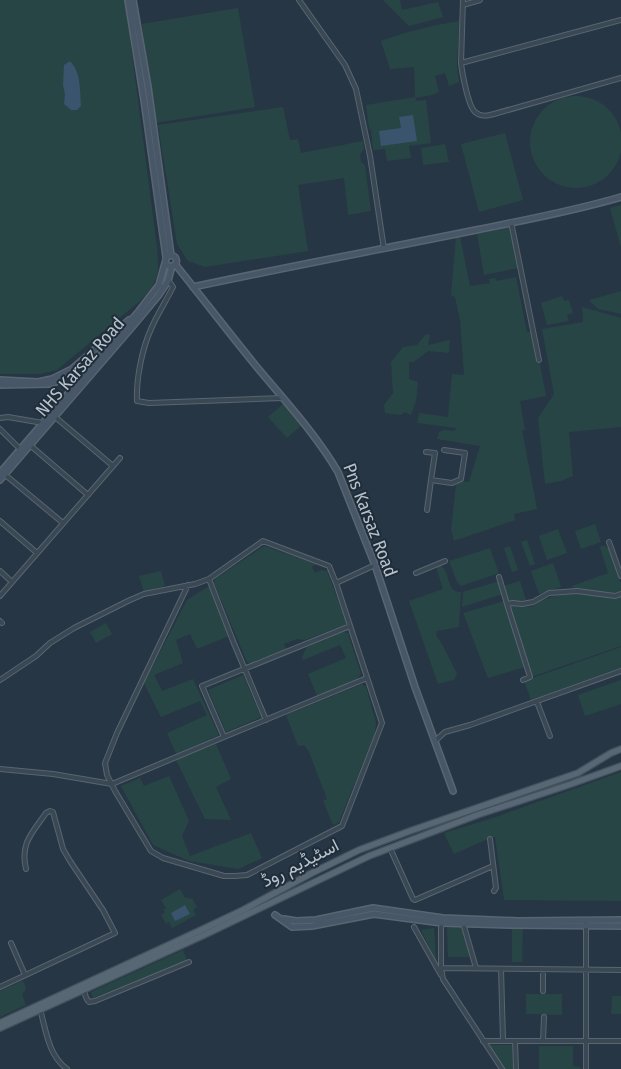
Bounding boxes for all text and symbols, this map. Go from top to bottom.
street label: NHS Karsaz Road [31,313,129,421]
street label: Pns Karsaz Road [338,460,402,580]
street label: اسٹیڈیم روڈ [257,834,343,893]

